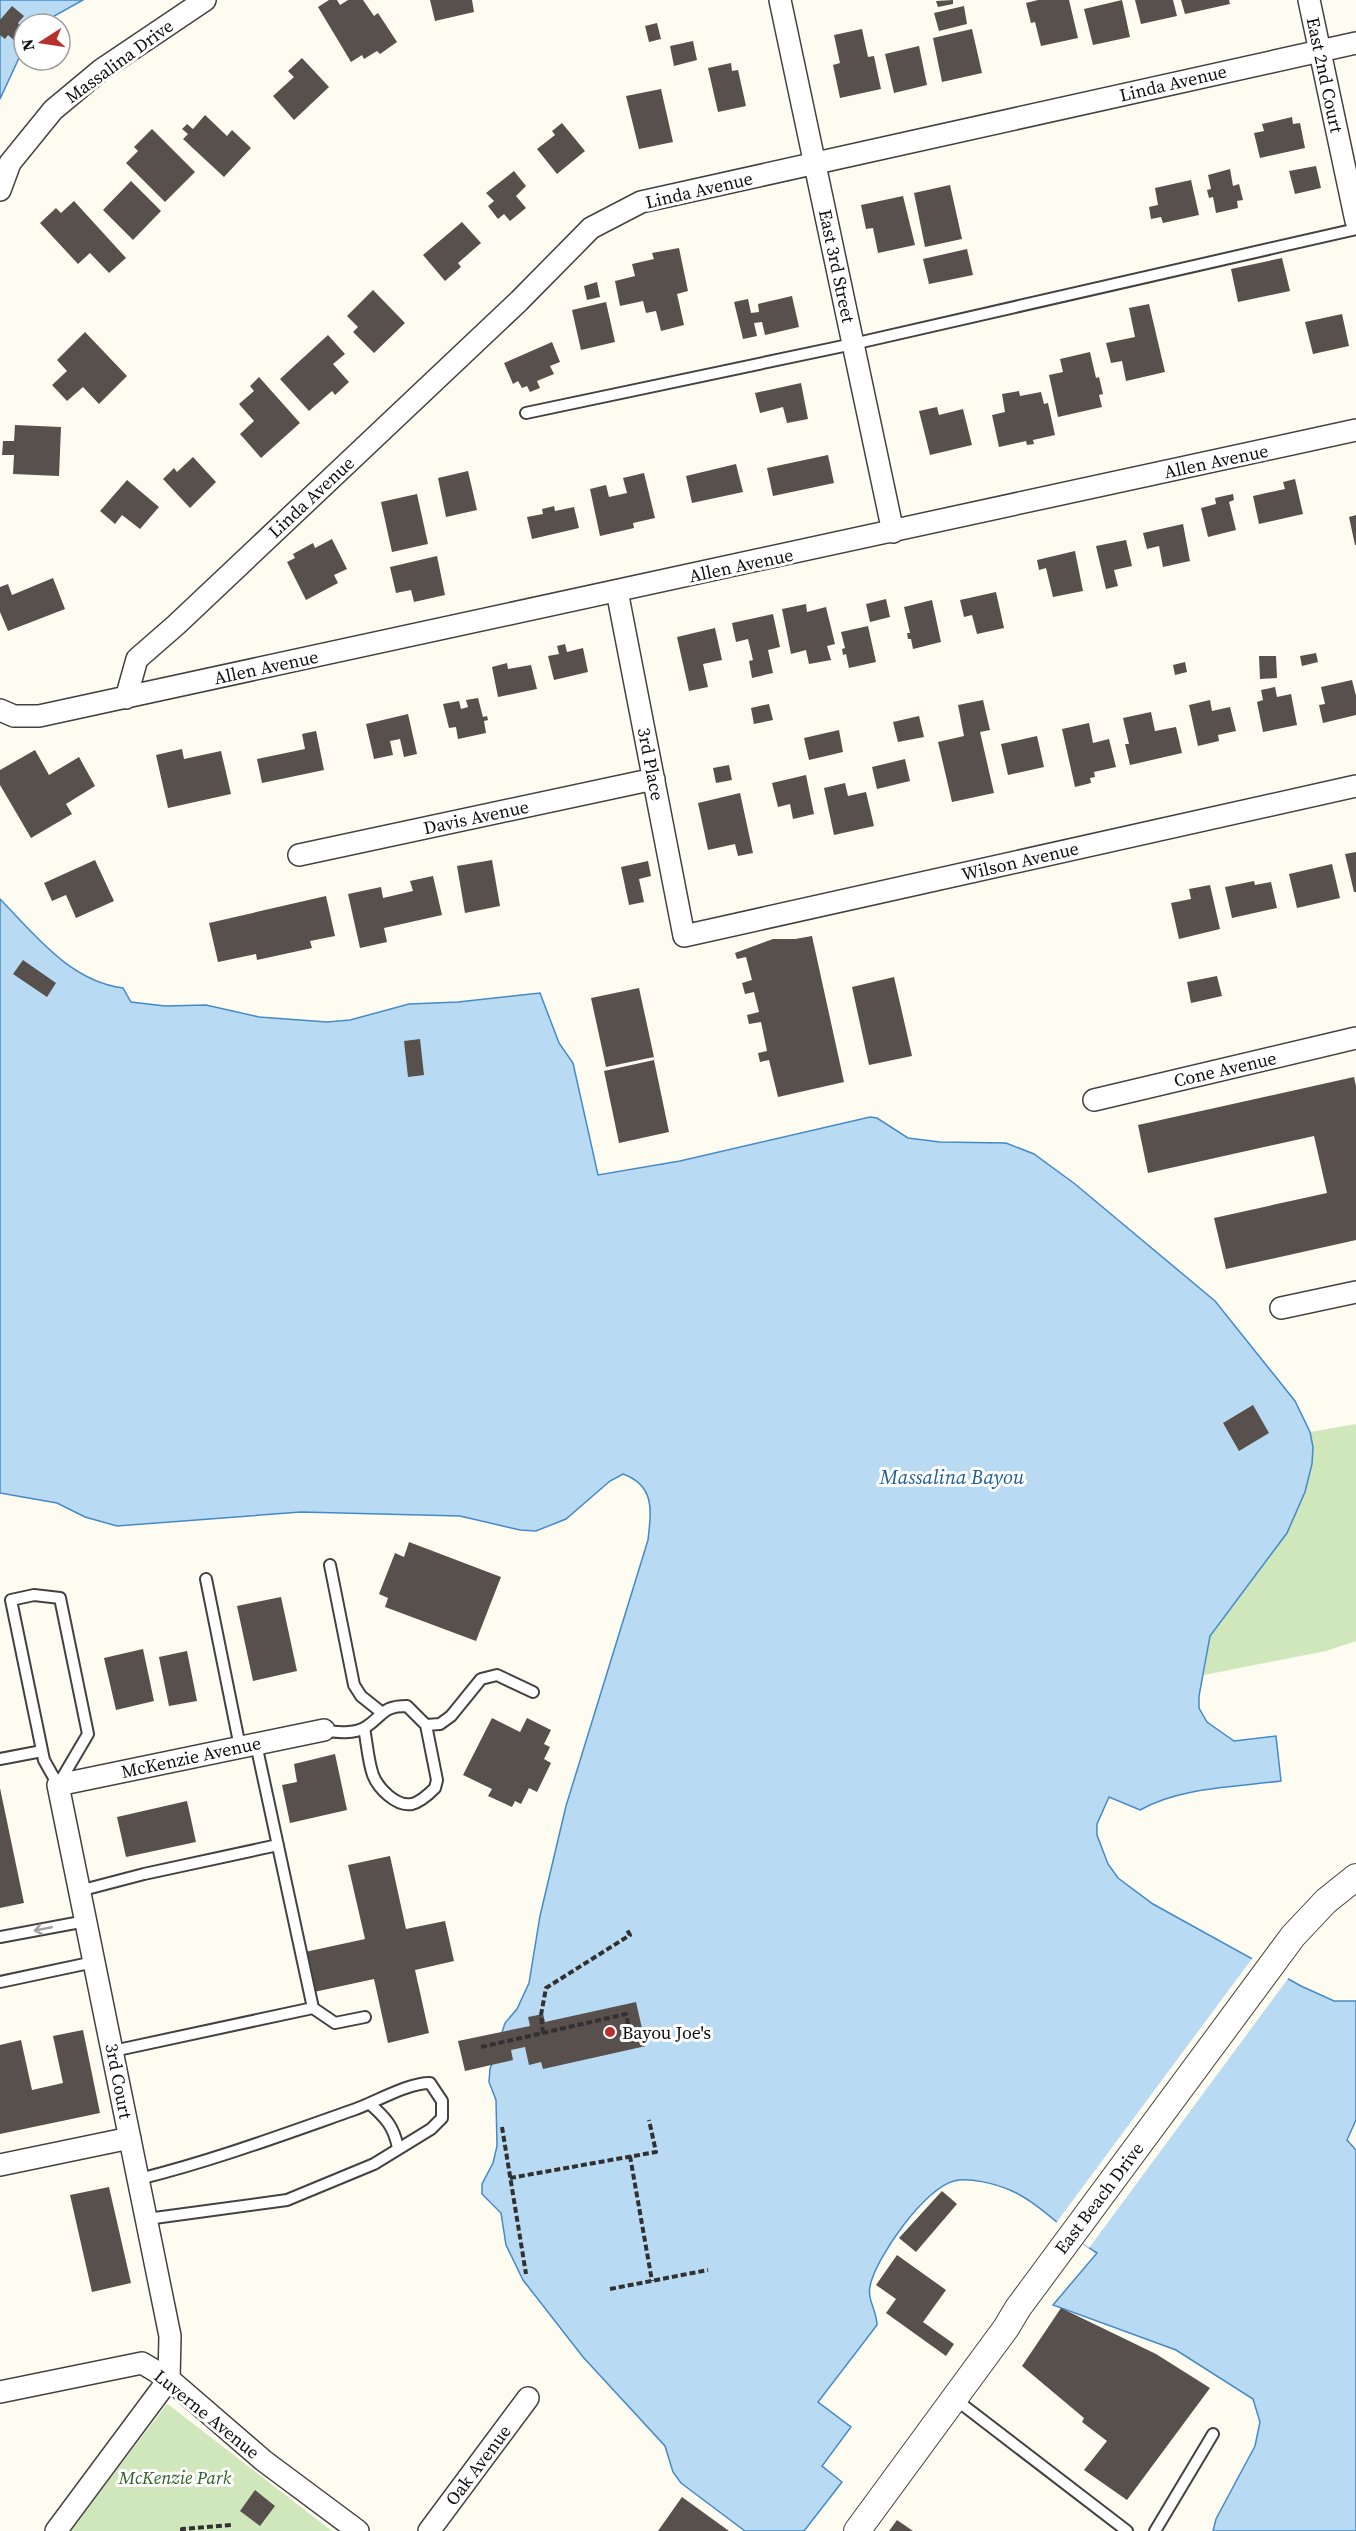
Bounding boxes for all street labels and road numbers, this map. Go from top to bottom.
street label: Massalina Drive [60,13,178,109]
street label: East 2nd Court [1301,15,1349,135]
street label: Linda Avenue [1117,59,1229,107]
street label: Linda Avenue [643,166,755,214]
street label: East 3rd Street [813,207,861,325]
street label: Allen Avenue [1162,438,1270,484]
street label: Linda Avenue [262,451,360,543]
street label: Allen Avenue [687,542,795,588]
street label: Allen Avenue [212,644,320,690]
street label: 3rd Place [632,725,670,803]
street label: Davis Avenue [421,794,531,840]
street label: Wilson Avenue [959,835,1081,887]
street label: Cone Avenue [1171,1045,1279,1093]
street label: McKenzie Avenue [119,1730,263,1784]
street label: 3rd Court [99,2041,139,2121]
street label: East Beach Drive [1049,2137,1149,2259]
street label: Luverne Avenue [149,2364,265,2464]
street label: Oak Avenue [439,2420,517,2510]

